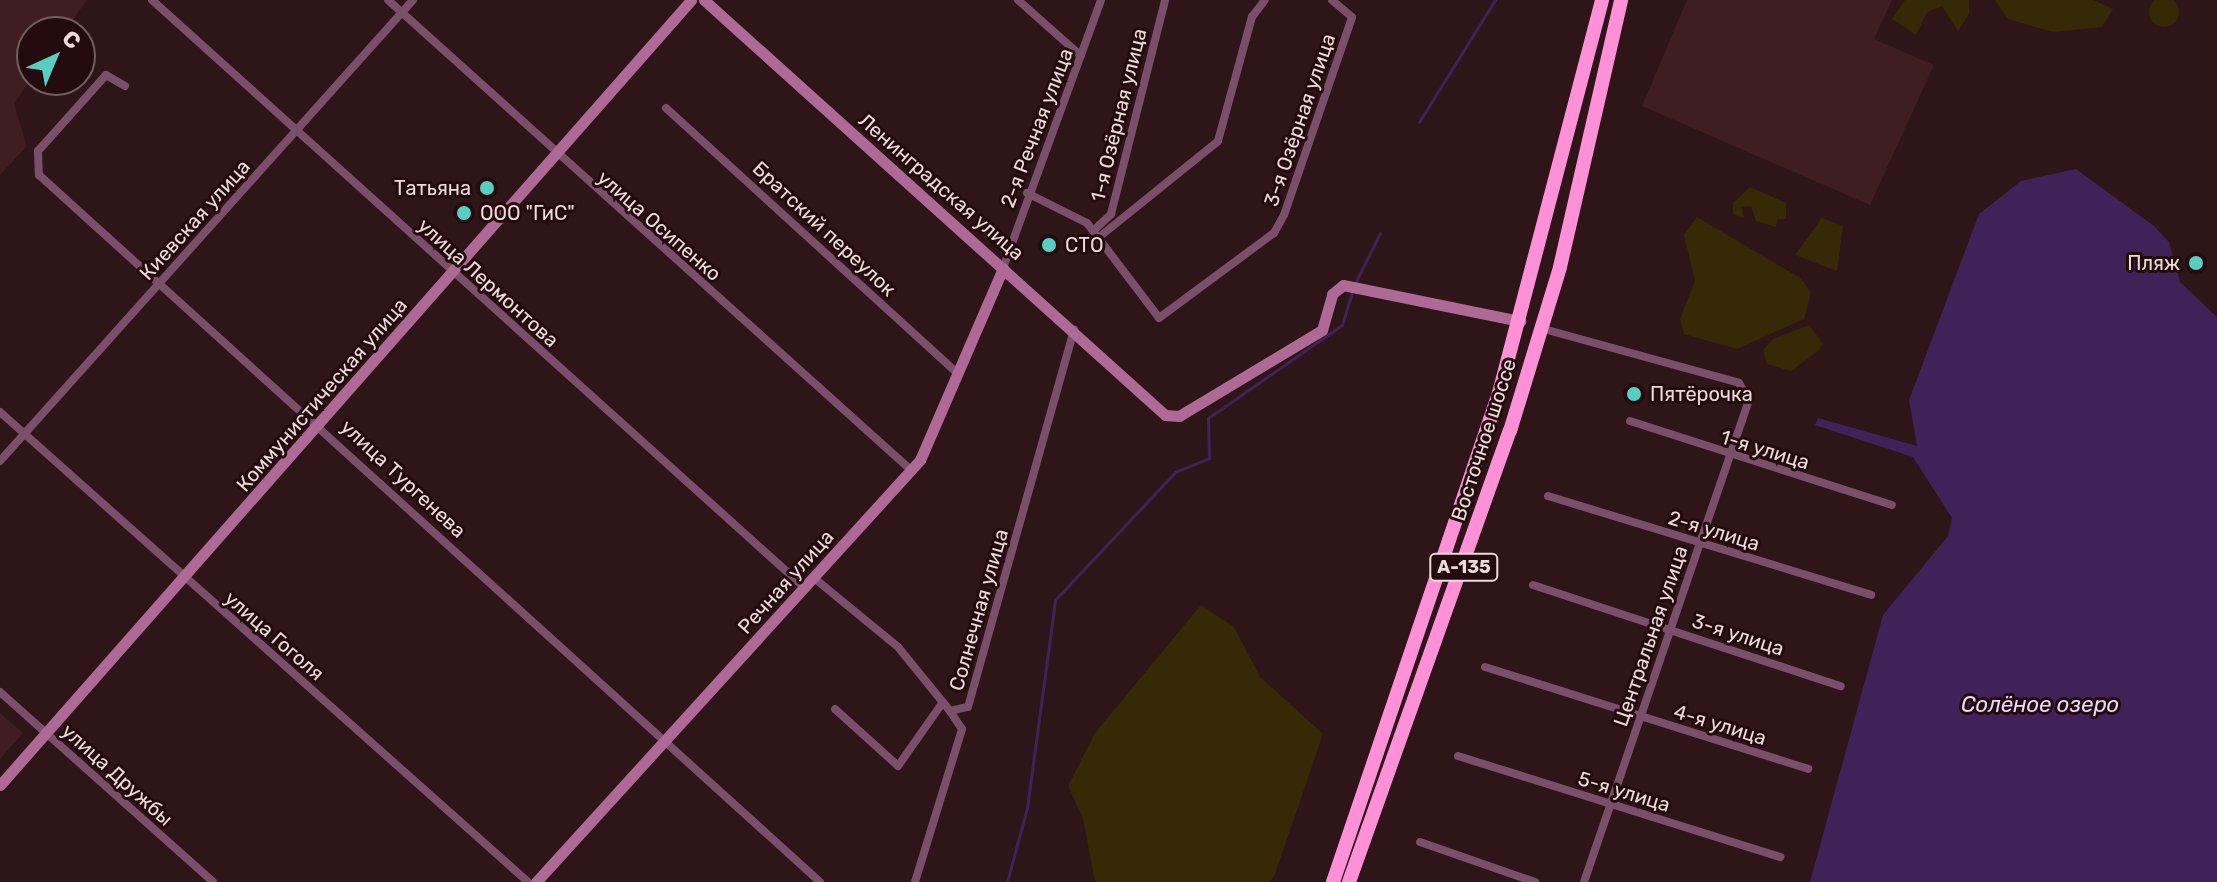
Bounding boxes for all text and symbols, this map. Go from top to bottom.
north arrow [16,16,96,96]
text: С [57,25,87,55]
street label: 1-я Озёрная улица [1086,26,1152,204]
street label: 3-я Озёрная улица [1259,31,1341,209]
street label: 2-я Речная улица [996,45,1078,211]
street label: Ленинградская улица [853,109,1029,265]
street label: Киевская улица [135,155,255,285]
street label: Братский переулок [747,156,901,302]
street label: улица Осипенко [592,166,726,286]
place label: Татьяна [394,176,471,200]
marker: Татьяна [478,179,496,197]
place label: ООО "ГиС" [480,201,575,225]
marker: ООО "ГиС" [455,204,473,222]
street label: улица Лермонтова [413,214,563,352]
place label: СТО [1065,233,1103,257]
marker: СТО [1040,236,1058,254]
place label: Пляж [2127,251,2180,275]
marker: Пляж [2187,254,2205,272]
street label: Коммунистическая улица [232,294,412,496]
street label: Восточное шоссе [1446,356,1522,524]
place label: Пятёрочка [1650,382,1753,406]
marker: Пятёрочка [1625,385,1643,403]
street label: улица Тургенева [336,415,470,543]
street label: 1-я улица [1718,425,1812,475]
street label: 2-я улица [1665,506,1763,556]
street label: Речная улица [733,525,839,639]
street label: Солнечная улица [944,526,1014,694]
street label: Центральная улица [1609,543,1693,729]
road number: А-135 [1428,553,1500,581]
street label: улица Гоголя [219,586,329,686]
street label: 3-я улица [1689,609,1787,661]
water label: Солёное озеро [1961,692,2119,718]
street label: 4-я улица [1671,700,1769,750]
street label: улица Дружбы [57,719,177,831]
street label: 5-я улица [1575,767,1673,817]

